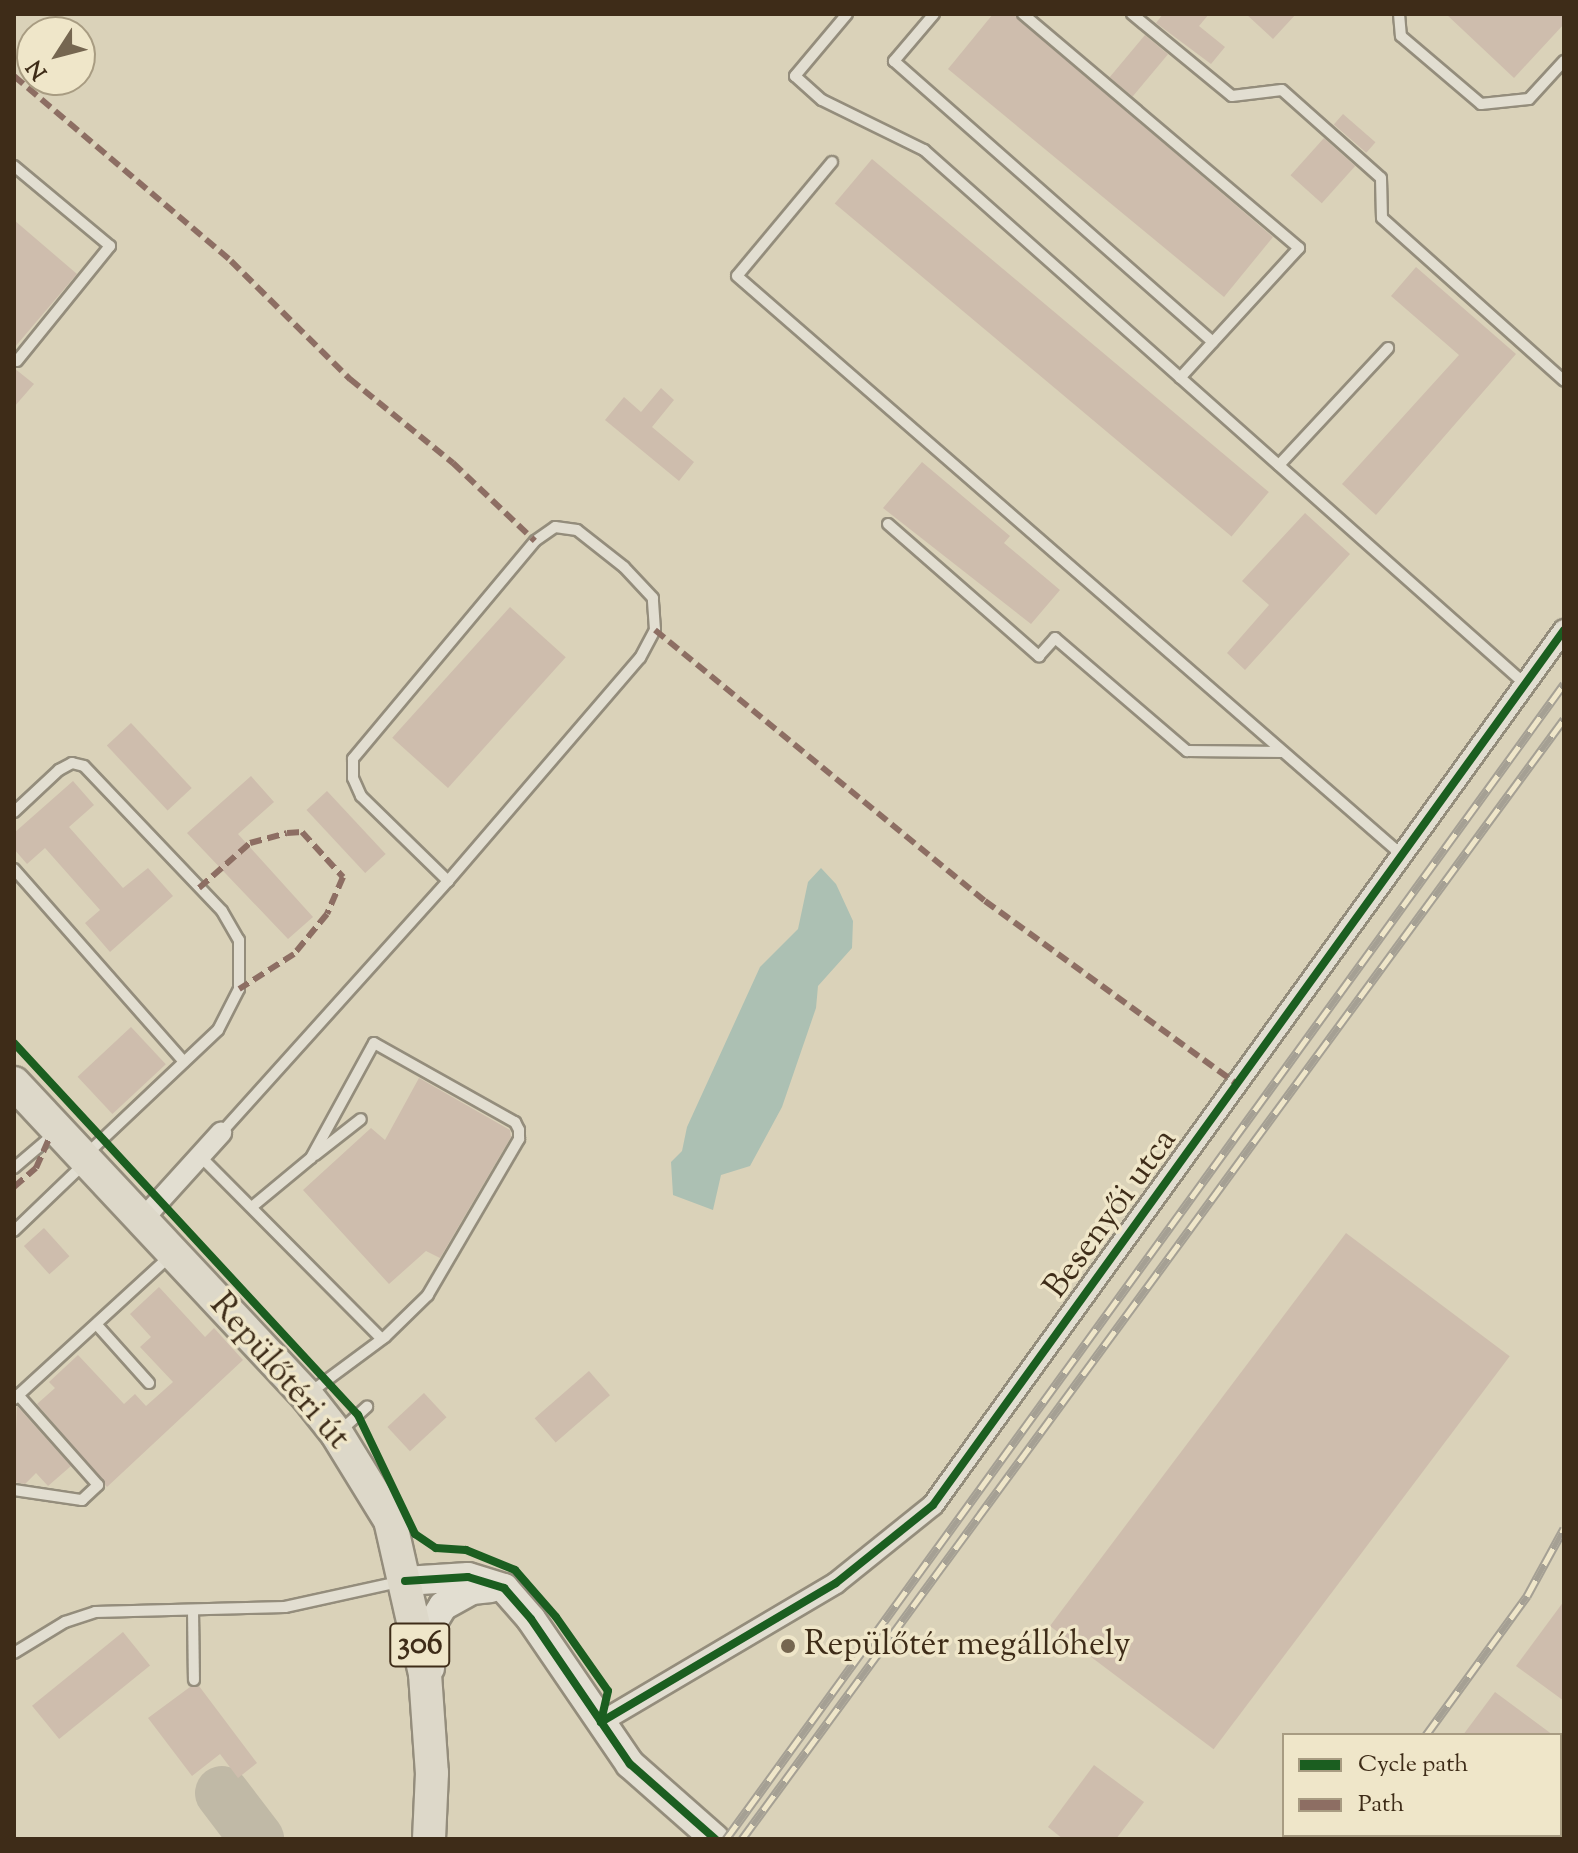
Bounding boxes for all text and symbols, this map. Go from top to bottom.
north arrow [16,16,96,96]
text: N [20,52,56,85]
street label: Besenyői utca [1036,1121,1186,1307]
street label: Repülőtéri út [200,1286,358,1458]
road number: 306 [388,1617,452,1673]
place label: Repülőtér megállóhely [804,1626,1131,1666]
marker: Repülőtér megállóhely [779,1637,797,1655]
legend [1282,1733,1562,1837]
text: Cycle path [1358,1748,1468,1782]
text: Path [1358,1788,1404,1822]

